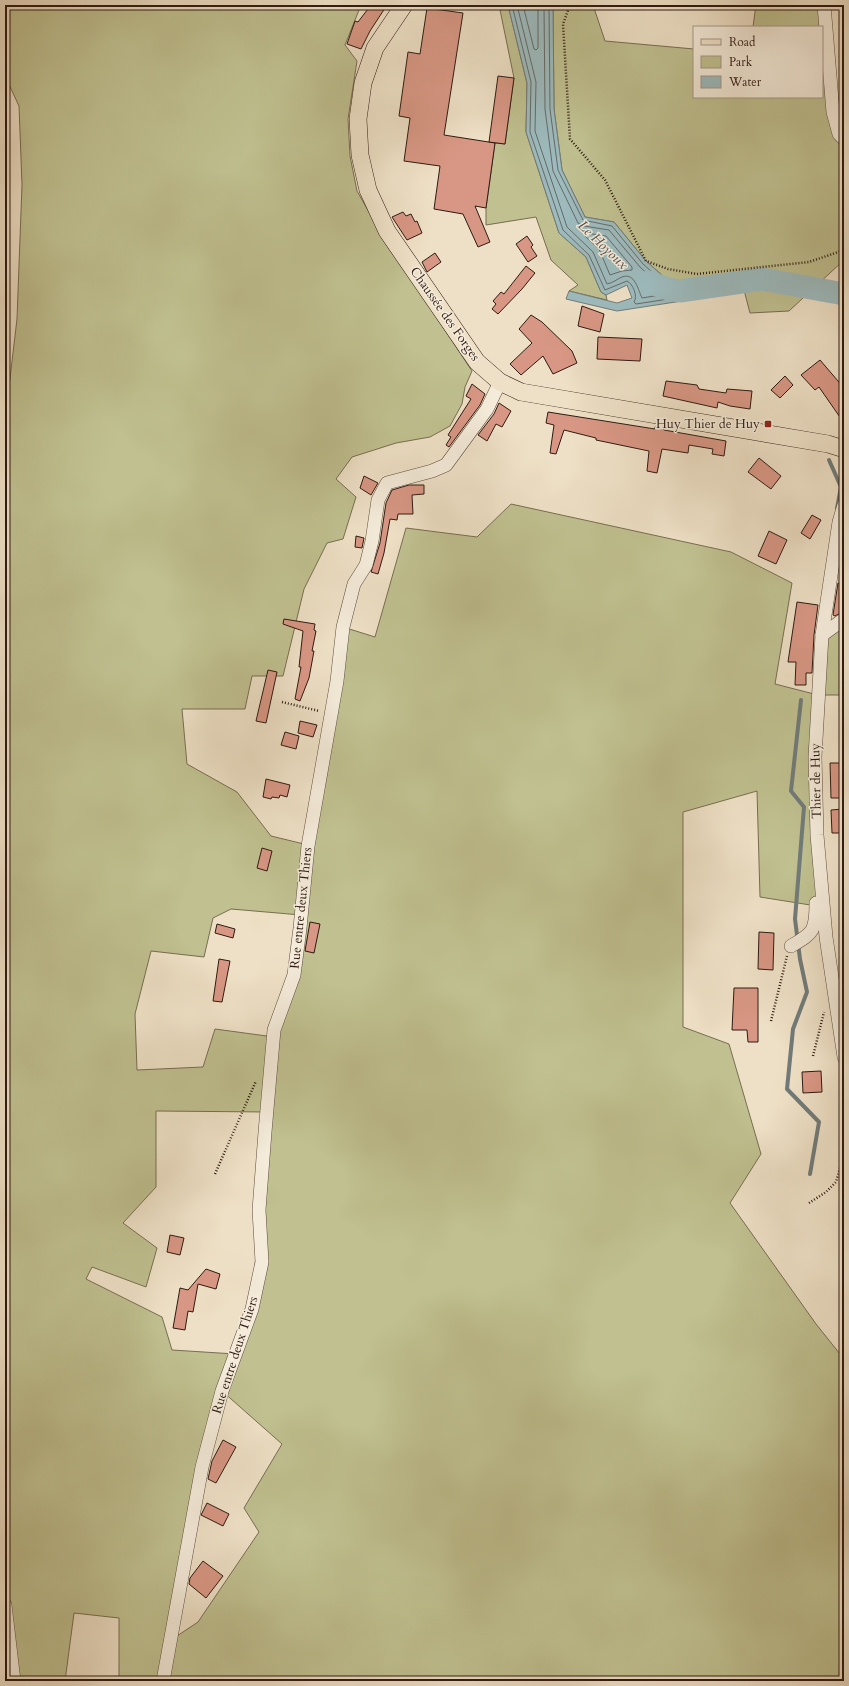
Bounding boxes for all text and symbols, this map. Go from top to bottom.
legend [693,26,823,98]
text: Road [729,34,756,50]
text: Park [729,54,753,70]
text: Water [728,74,762,90]
water label: Le Hoyoux [574,216,633,274]
street label: Chaussée des Forges [406,263,484,365]
place label: Huy Thier de Huy [656,415,760,433]
marker: Huy Thier de Huy [763,419,773,429]
street label: Thier de Huy [806,743,826,819]
street label: Rue entre deux Thiers [286,846,316,970]
street label: Rue entre deux Thiers [208,1294,262,1416]

